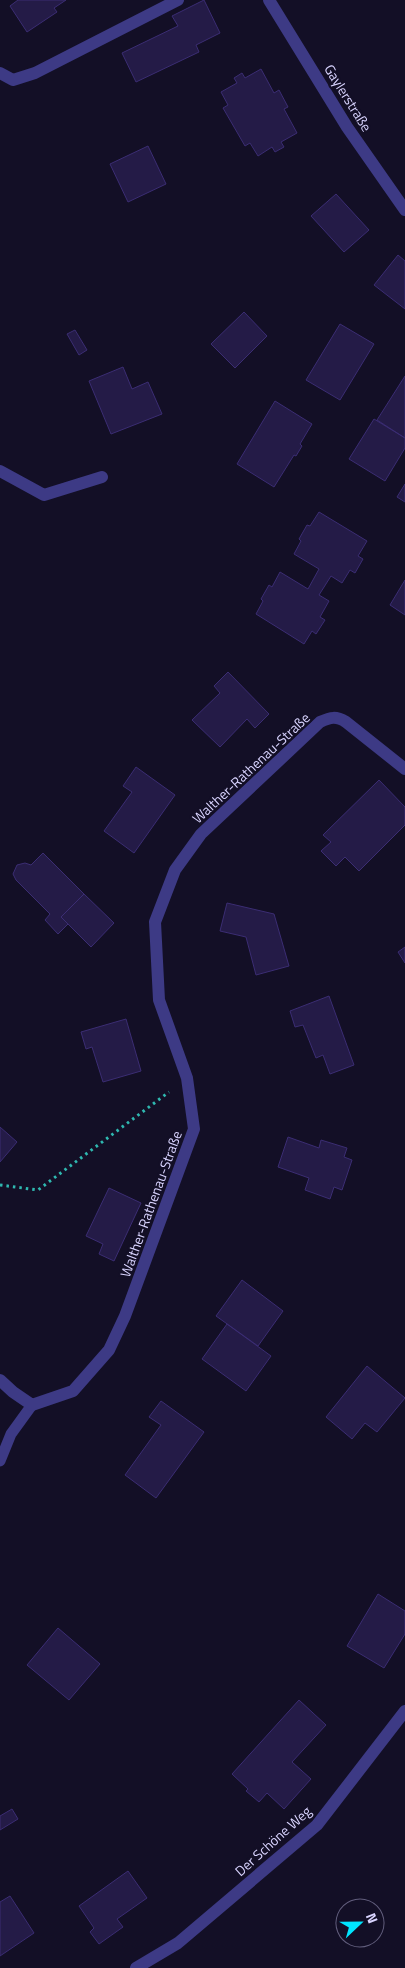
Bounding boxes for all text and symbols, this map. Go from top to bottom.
street label: Gaylerstraße [319,60,377,135]
street label: Walther-Rathenau-Straße [187,707,314,828]
street label: Walther-Rathenau-Straße [114,1128,187,1280]
street label: Der Schöne Weg [230,1800,316,1881]
north arrow [335,1898,385,1948]
text: N [361,1910,384,1926]

